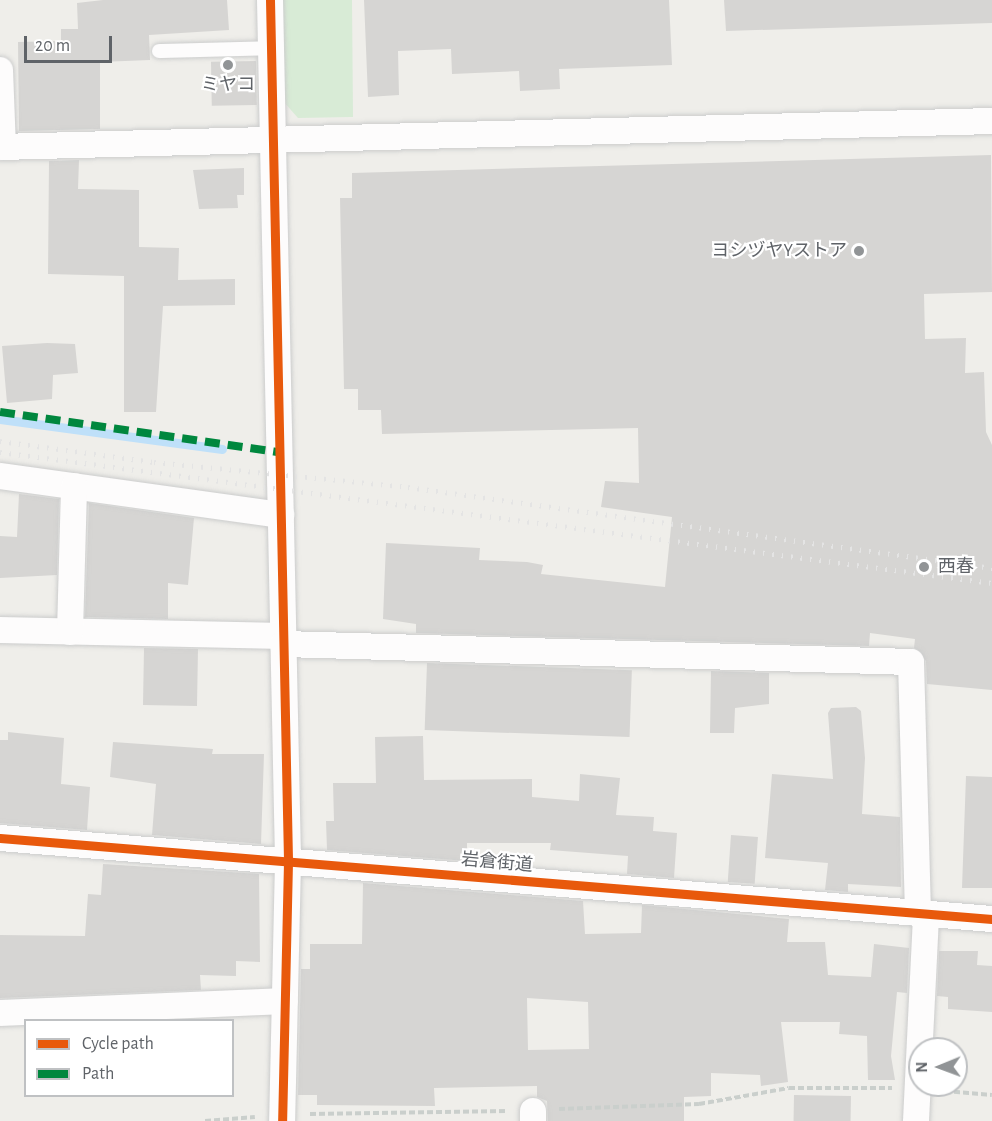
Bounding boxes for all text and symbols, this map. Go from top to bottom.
scale bar [27,24,116,62]
text: 20 m [35,37,70,55]
marker: ミヤコ [221,58,235,72]
place label: ミヤコ [201,74,255,96]
place label: ヨシヅヤYストア [711,240,847,262]
marker: ヨシヅヤYストア [852,244,866,258]
place label: 西春 [938,556,974,578]
marker: 西春 [915,558,933,576]
street label: 岩倉街道 [460,849,534,877]
legend [24,1019,234,1097]
text: Cycle path [82,1035,154,1053]
north arrow [908,1037,968,1097]
text: N [914,1062,930,1073]
text: Path [82,1065,114,1083]

